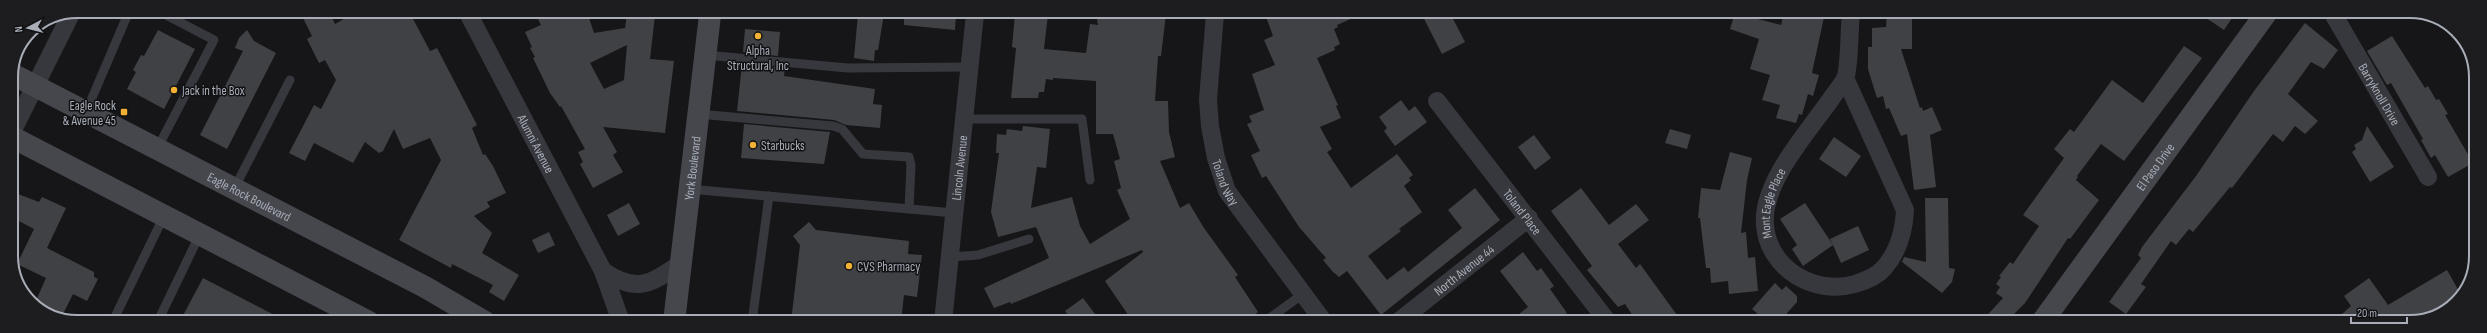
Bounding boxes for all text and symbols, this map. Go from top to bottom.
north arrow [8,8,48,48]
text: N [12,25,25,33]
marker: Alpha Structural, Inc [753,31,763,41]
place label: Alpha Structural, Inc [727,43,789,74]
street label: Barryknoll Drive [2355,61,2403,128]
place label: Jack in the Box [181,83,245,99]
marker: Jack in the Box [169,85,179,95]
place label: Eagle Rock & Avenue 45 [63,98,116,129]
marker: Eagle Rock & Avenue 45 [119,107,129,117]
street label: Alumni Avenue [513,111,557,176]
street label: York Boulevard [681,135,705,201]
street label: Lincoln Avenue [949,135,971,201]
place label: Starbucks [761,138,805,154]
marker: Starbucks [748,140,758,150]
street label: El Paso Drive [2133,140,2178,194]
street label: Toland Way [1208,158,1242,209]
street label: Mont Eagle Place [1758,165,1790,240]
street label: Eagle Rock Boulevard [204,169,293,225]
street label: Toland Place [1499,186,1545,238]
street label: North Avenue 44 [1431,241,1498,299]
place label: CVS Pharmacy [857,259,920,275]
marker: CVS Pharmacy [844,261,854,271]
scale bar [2351,299,2407,325]
text: 20 m [2357,306,2377,321]

